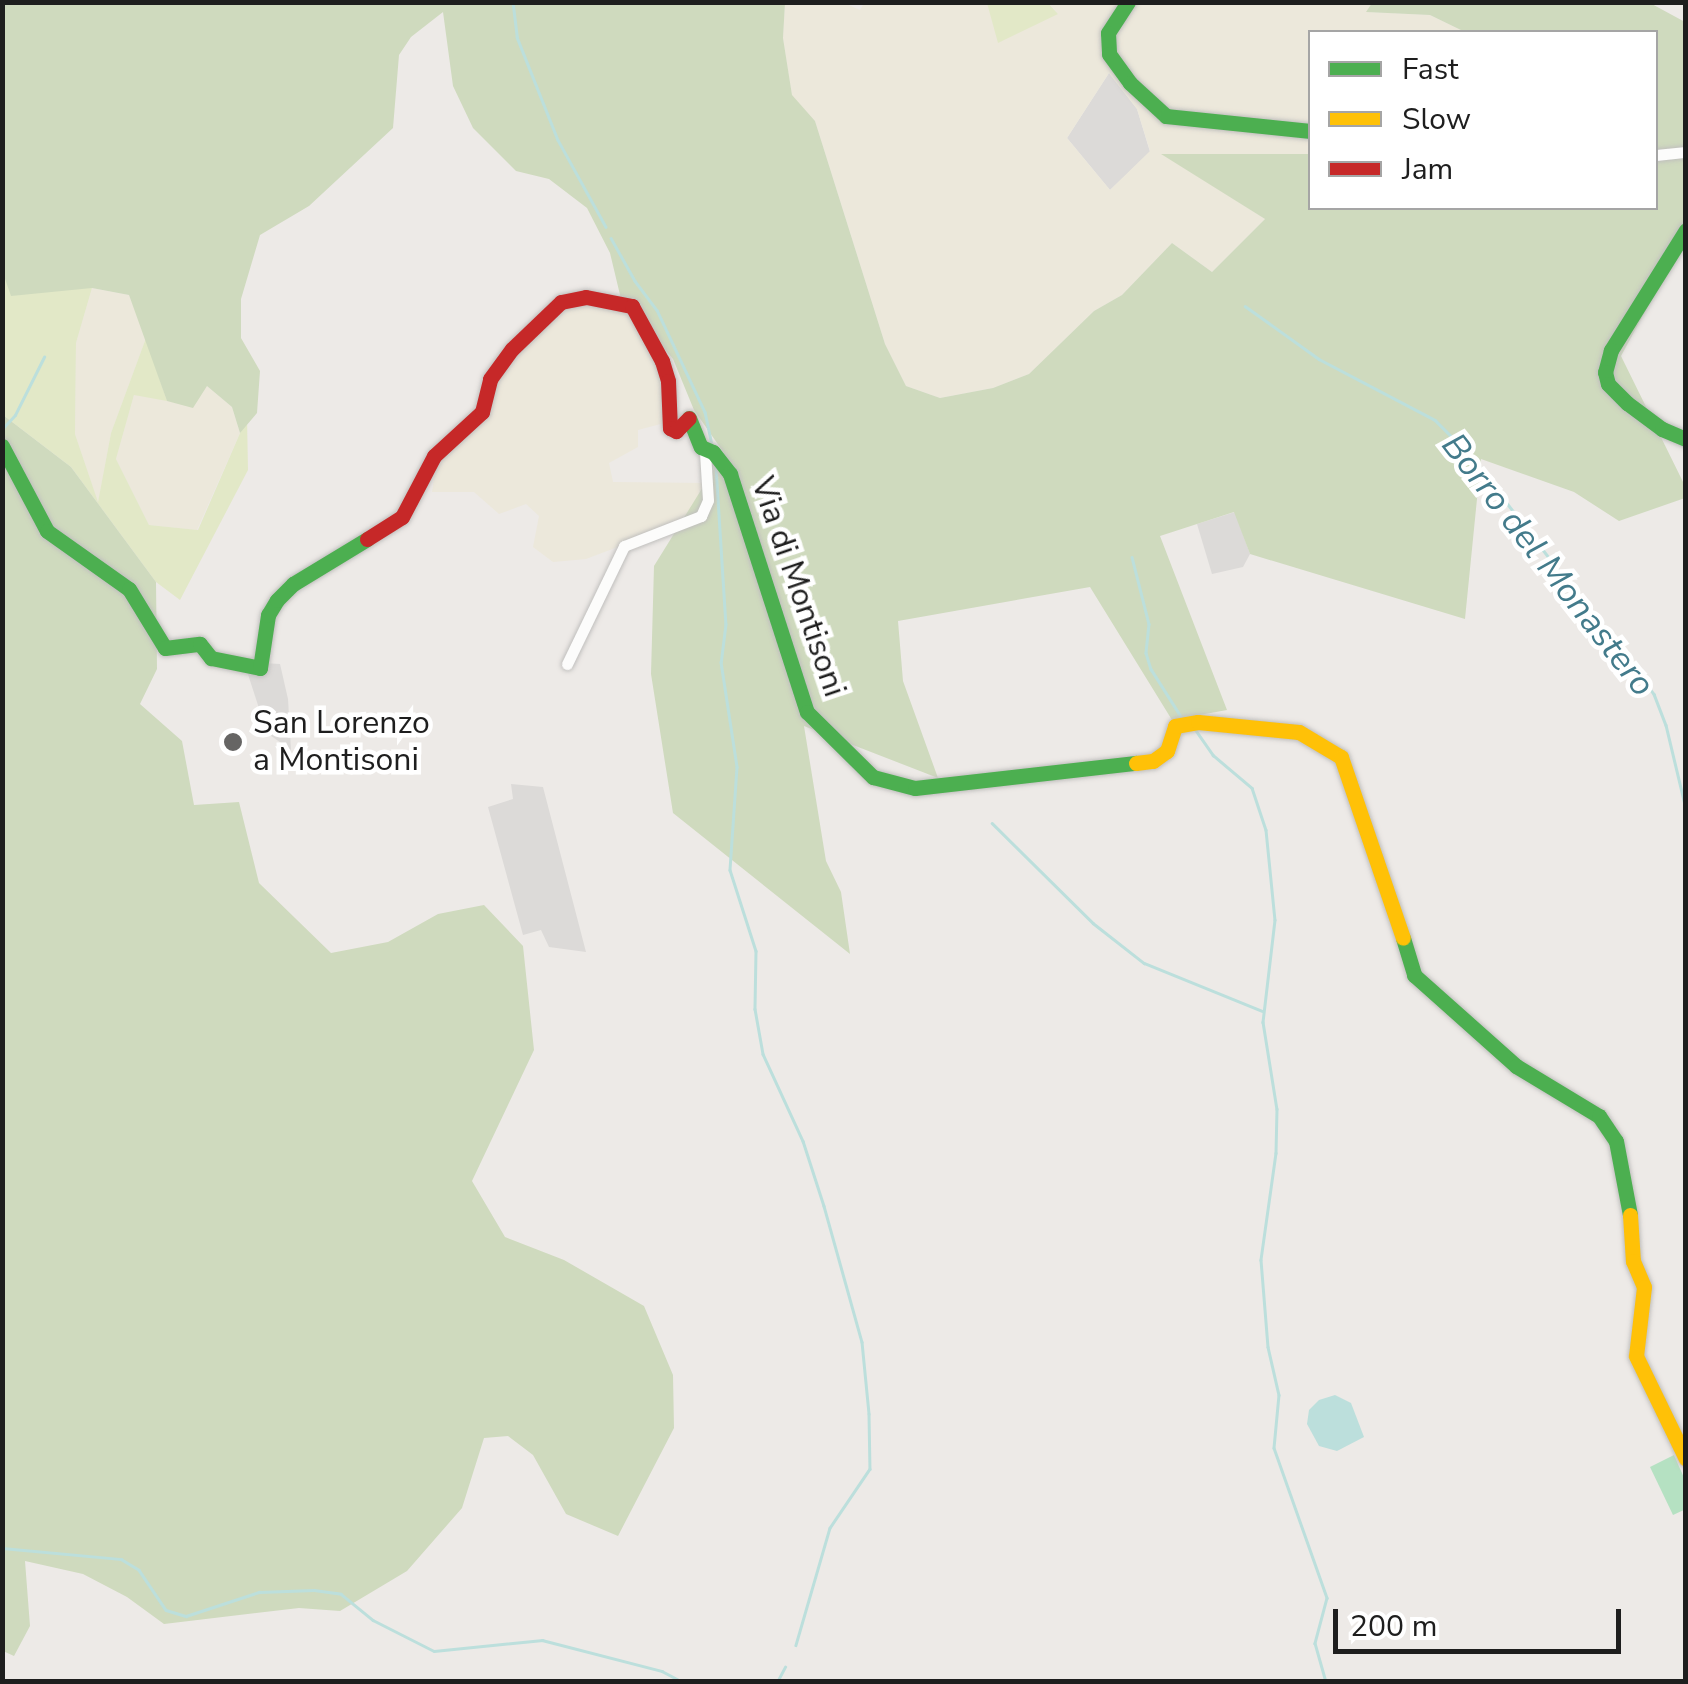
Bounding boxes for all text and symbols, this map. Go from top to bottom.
legend [1308,30,1658,210]
text: Fast [1402,49,1459,90]
text: Slow [1402,99,1471,140]
text: Jam [1402,149,1453,190]
water label: Borro del Monastero [1432,425,1664,705]
street label: Via di Montisoni [742,472,854,702]
place label: San Lorenzo a Montisoni [253,705,430,780]
marker: San Lorenzo a Montisoni [222,731,244,753]
scale bar [1338,1589,1626,1651]
text: 200 m [1350,1606,1437,1647]

